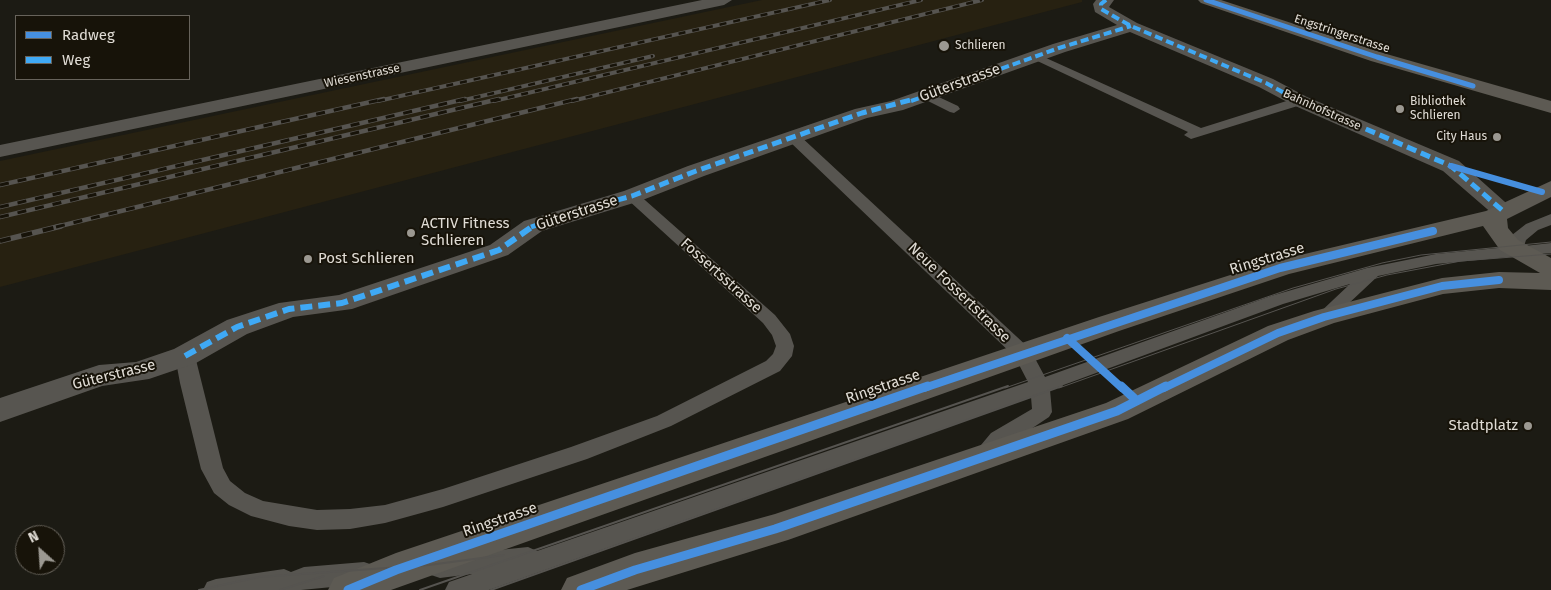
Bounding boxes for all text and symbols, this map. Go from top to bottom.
street label: Engstringerstrasse [1292,12,1392,56]
legend [15,15,190,80]
text: Radweg [62,26,115,44]
marker: Schlieren [937,39,951,53]
place label: Schlieren [955,39,1006,53]
text: Weg [62,51,90,69]
street label: Güterstrasse [917,60,1003,106]
street label: Wiesenstrasse [323,61,401,91]
street label: Bahnhofstrasse [1281,86,1363,134]
place label: Bibliothek Schlieren [1410,95,1466,123]
marker: Bibliothek Schlieren [1394,103,1406,115]
place label: City Haus [1436,130,1487,144]
marker: City Haus [1491,131,1503,143]
street label: Güterstrasse [534,191,620,235]
place label: ACTIV Fitness Schlieren [421,215,509,250]
marker: ACTIV Fitness Schlieren [405,227,417,239]
street label: Fossertsstrasse [677,235,765,317]
street label: Neue Fossertstrasse [904,239,1014,347]
street label: Ringstrasse [1227,239,1307,279]
place label: Post Schlieren [318,250,415,268]
marker: Post Schlieren [302,253,314,265]
street label: Güterstrasse [71,356,157,394]
street label: Ringstrasse [843,366,923,408]
place label: Stadtplatz [1449,417,1518,435]
marker: Stadtplatz [1522,420,1534,432]
street label: Ringstrasse [460,499,540,541]
north arrow [15,525,65,575]
text: N [26,527,42,547]

